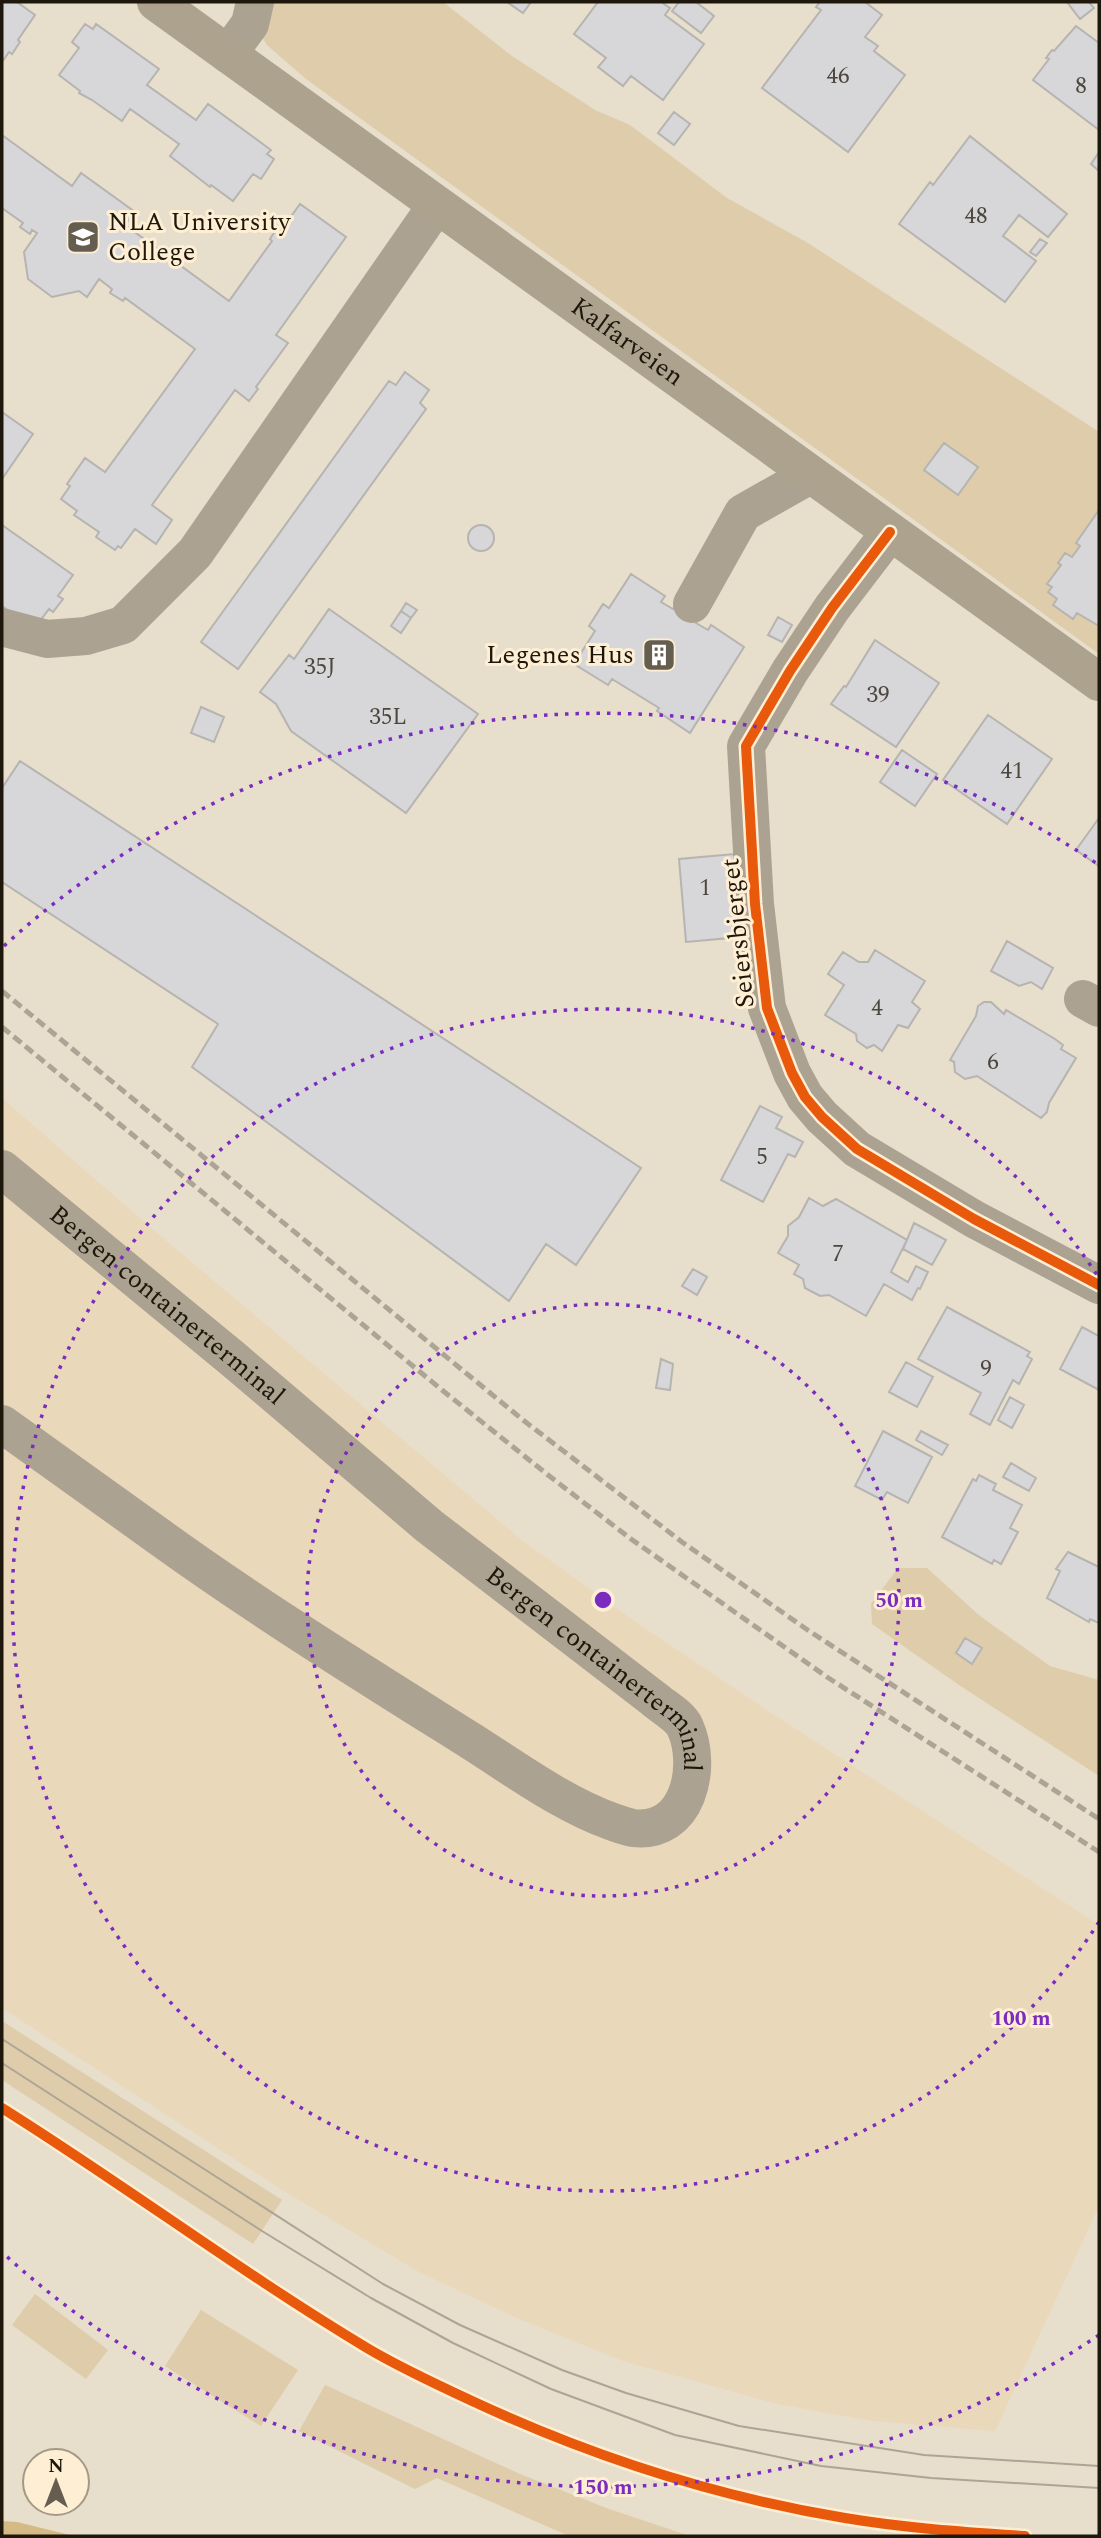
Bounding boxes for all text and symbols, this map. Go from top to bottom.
house number: 46 [827,59,850,94]
house number: 8 [1075,69,1087,104]
house number: 48 [965,199,988,234]
place label: NLA University College [108,202,292,272]
school or university icon: NLA University College [64,218,102,256]
street label: Kalfarveien [562,287,692,396]
place label: Legenes Hus [486,635,634,675]
building icon: Legenes Hus [640,636,678,674]
house number: 35J [304,650,336,685]
house number: 39 [867,678,890,713]
house number: 35L [369,700,407,735]
house number: 41 [1001,754,1024,789]
street label: Seiersbjerget [710,856,766,1010]
house number: 1 [699,871,711,906]
house number: 4 [871,991,883,1026]
house number: 6 [987,1045,999,1080]
house number: 5 [756,1140,768,1175]
street label: Bergen containerterminal [40,1195,294,1415]
house number: 7 [832,1237,844,1272]
house number: 9 [980,1352,992,1387]
street label: Bergen containerterminal [477,1556,712,1773]
text: 50 m [875,1585,923,1617]
centre of rings [591,1588,615,1612]
text: 100 m [991,2003,1051,2035]
north arrow [21,2447,91,2517]
text: N [48,2452,64,2481]
text: 150 m [573,2472,633,2504]

